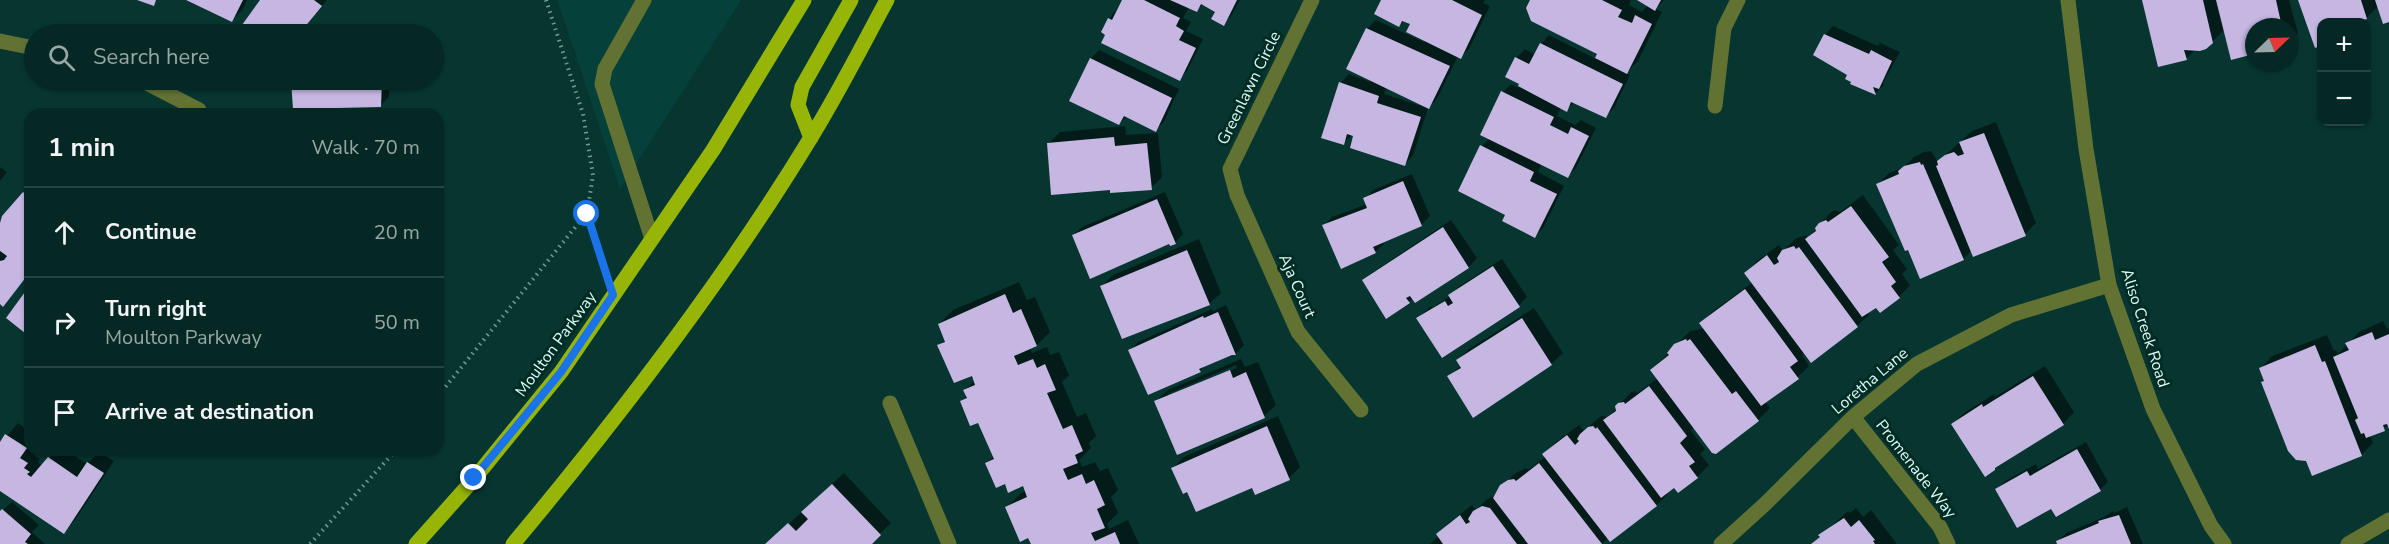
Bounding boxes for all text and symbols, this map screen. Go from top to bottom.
north arrow [2245,18,2299,72]
map controls [2317,18,2371,126]
button: + [2317,18,2371,72]
search box [24,24,444,90]
street label: Greenlawn Circle [1212,28,1286,148]
icon: search [45,41,78,74]
text: Search here [93,42,210,72]
button: − [2317,72,2371,126]
text: 1 min [48,130,115,165]
text: Walk · 70 m [312,134,420,161]
route start [573,200,599,226]
icon: ahead [48,216,81,249]
text: Continue [105,217,196,247]
text: 20 m [374,219,420,246]
street label: Aja Court [1273,251,1321,322]
street label: Aliso Creek Road [2115,266,2175,390]
street label: Moulton Parkway [510,286,602,401]
text: Turn right [105,294,206,324]
icon: right [48,306,81,339]
text: 50 m [374,309,420,336]
text: Moulton Parkway [105,324,262,351]
street label: Loretha Lane [1827,342,1913,420]
icon: arrive [48,396,81,429]
text: Arrive at destination [105,397,314,427]
street label: Promenade Way [1871,415,1962,523]
route end [460,464,486,490]

